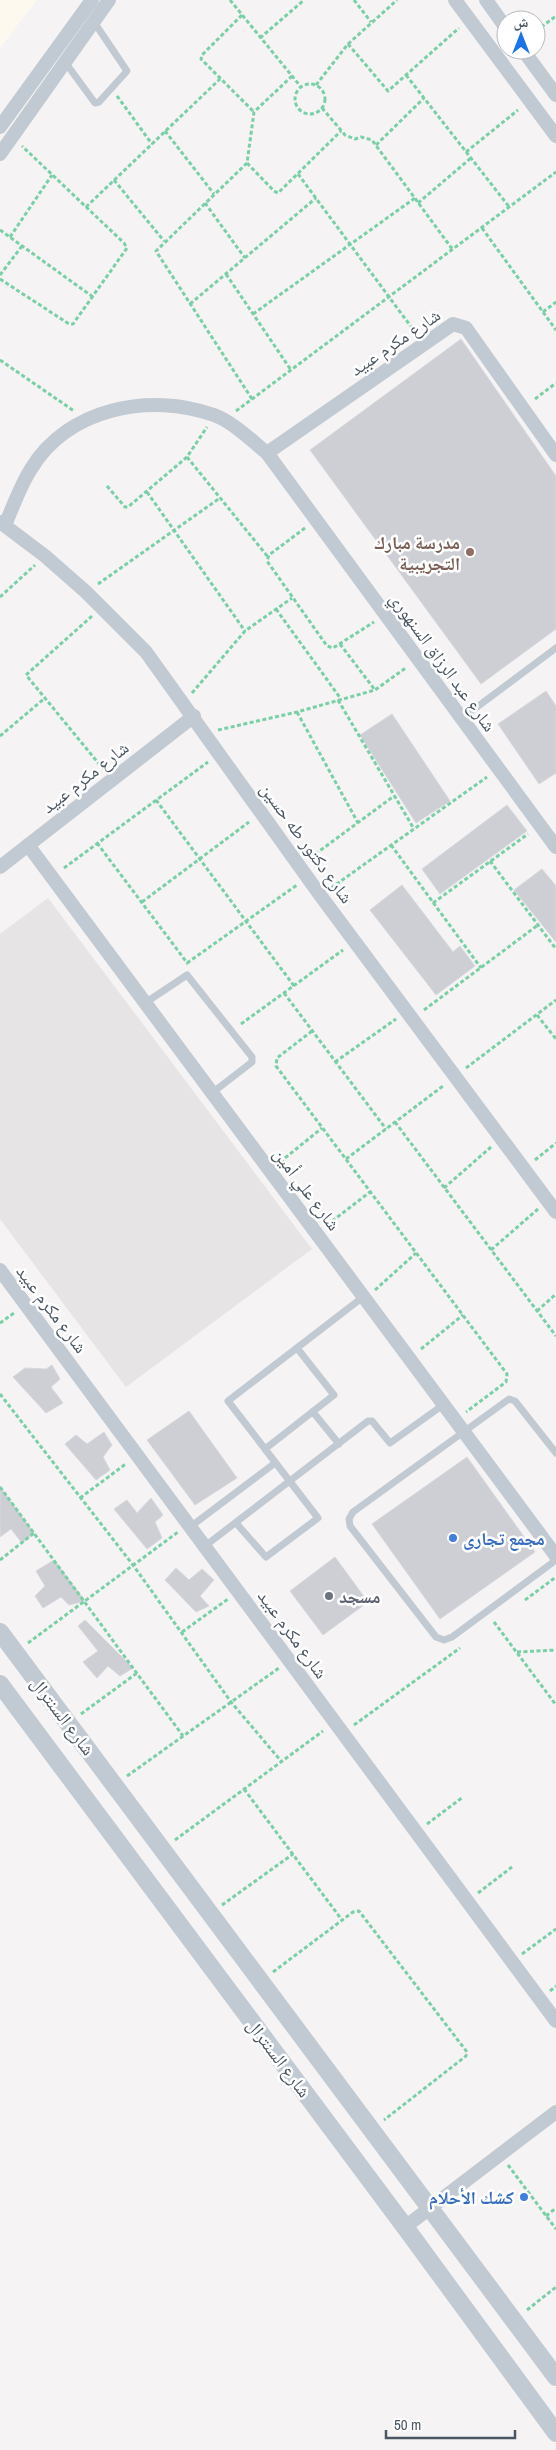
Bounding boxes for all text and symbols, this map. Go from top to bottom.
north arrow [496,10,546,60]
text: ش [514,13,529,31]
street label: شارع مكرم عبيد [345,302,445,382]
place label: مدرسة مبارك التجريبية [374,530,460,576]
marker: مدرسة مبارك التجريبية [464,546,476,558]
street label: شارع عبد الرزاق السنهوري [382,587,502,738]
street label: شارع مكرم عبيد [36,735,134,819]
street label: شارع دكتور طه حسين [255,778,359,908]
street label: شارع علي أمين [266,1142,346,1237]
street label: شارع مكرم عبيد [11,1260,93,1358]
place label: مجمع تجارى [463,1526,545,1551]
marker: مجمع تجارى [447,1532,459,1544]
street label: شارع مكرم عبيد [252,1584,334,1684]
place label: مسجد [339,1584,381,1609]
marker: مسجد [323,1590,335,1602]
street label: شارع السنترال [25,1672,101,1760]
street label: شارع السنترال [241,2014,317,2102]
place label: كشك الأحلام [429,2185,514,2210]
marker: كشك الأحلام [518,2191,530,2203]
scale bar [386,2408,515,2440]
text: 50 m [394,2414,421,2435]

